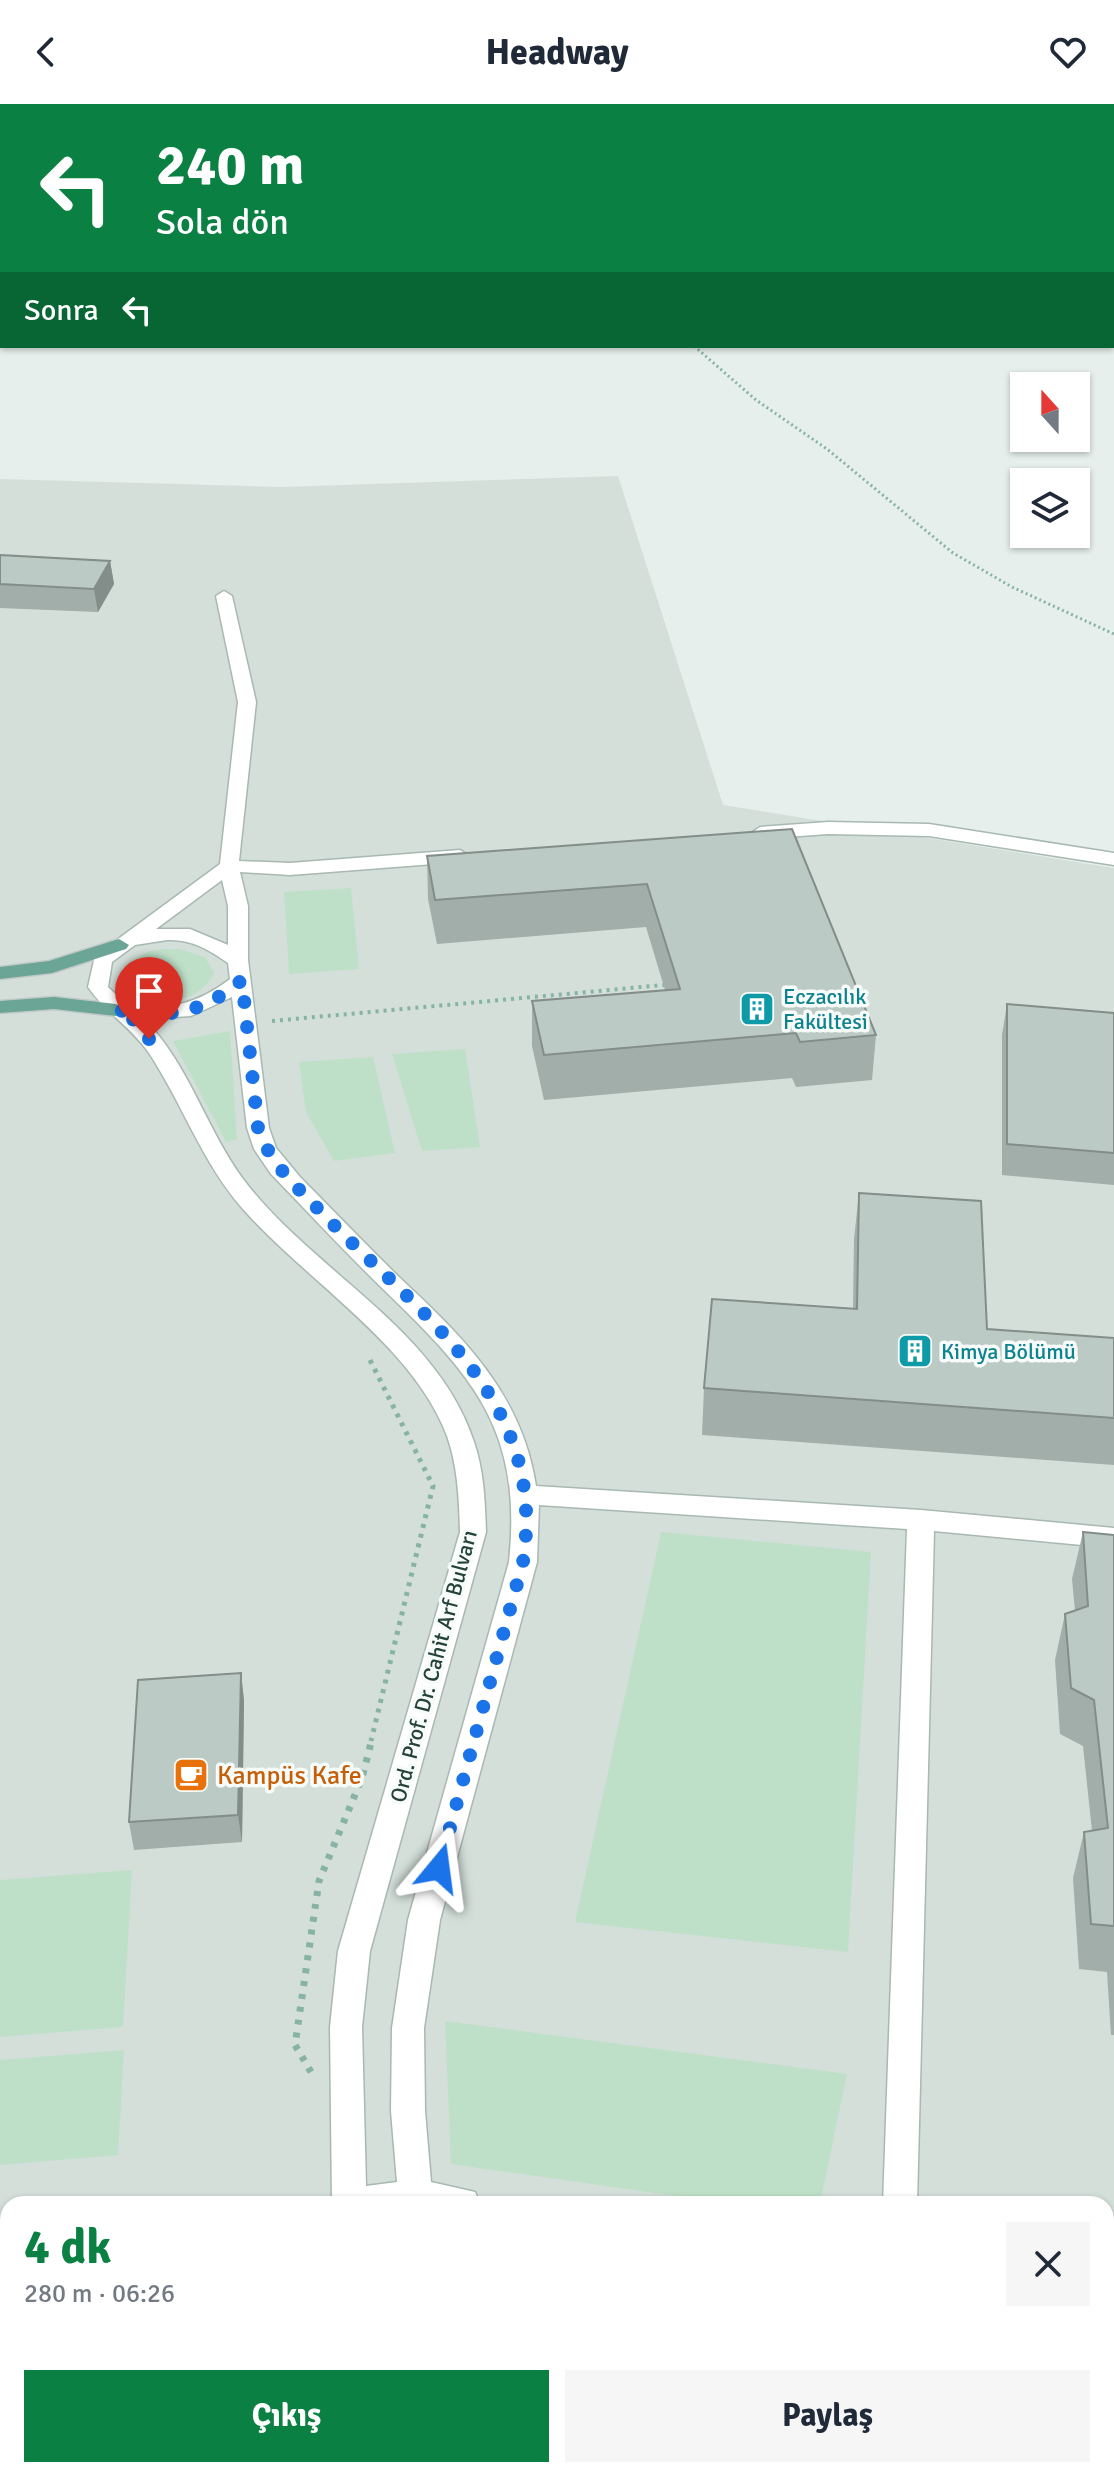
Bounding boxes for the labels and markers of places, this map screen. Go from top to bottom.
pin [115,957,183,1039]
place label: Eczacılık Fakültesi [783,983,868,1035]
building icon: Eczacılık Fakültesi [738,990,776,1028]
building icon: Kimya Bölümü [896,1332,934,1370]
place label: Kimya Bölümü [941,1338,1076,1365]
cafe icon: Kampüs Kafe [172,1756,210,1794]
place label: Kampüs Kafe [217,1760,362,1792]

